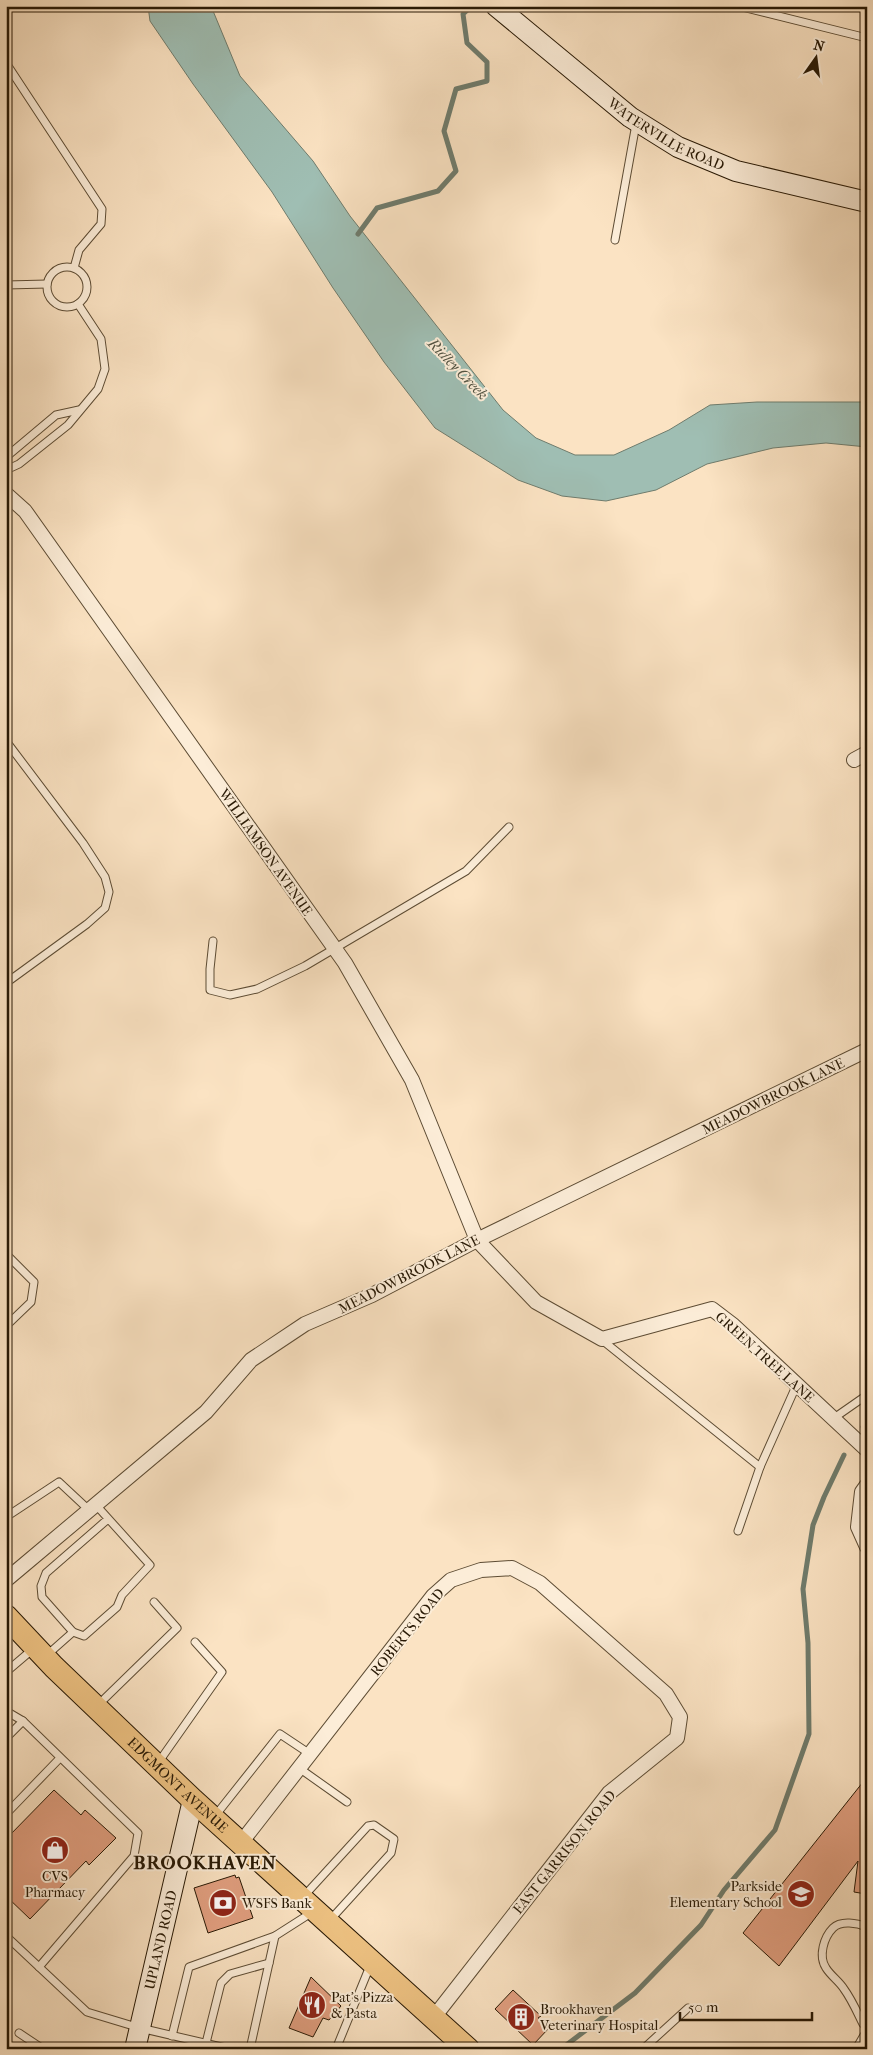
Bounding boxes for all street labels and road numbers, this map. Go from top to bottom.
street label: WATERVILLE ROAD [603,94,727,174]
street label: WILLIAMSON AVENUE [215,785,316,919]
street label: MEADOWBROOK LANE [699,1054,848,1138]
street label: MEADOWBROOK LANE [336,1231,483,1318]
street label: GREEN TREE LANE [712,1308,818,1407]
street label: ROBERTS ROAD [367,1585,448,1680]
street label: EDGMONT AVENUE [124,1734,232,1837]
street label: EAST GARRISON ROAD [509,1787,620,1918]
street label: UPLAND ROAD [141,1888,181,1991]

